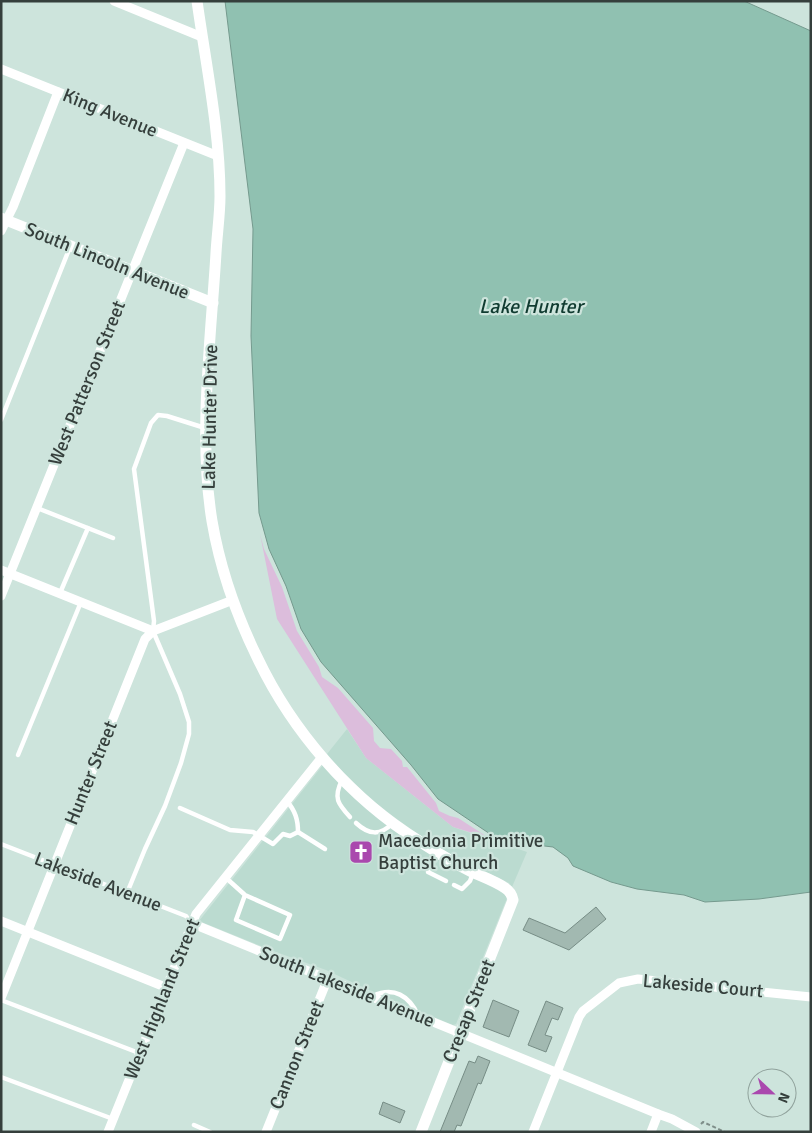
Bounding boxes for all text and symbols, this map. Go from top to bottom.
street label: King Avenue [59,83,161,143]
street label: South Lincoln Avenue [21,217,193,305]
water label: Lake Hunter [479,294,586,319]
street label: West Patterson Street [43,297,131,469]
street label: Lake Hunter Drive [197,344,223,490]
street label: Hunter Street [59,717,123,829]
place label: Macedonia Primitive Baptist Church [378,829,543,875]
church icon: Macedonia Primitive Baptist Church [348,839,374,865]
street label: Lakeside Avenue [31,847,165,917]
street label: West Highland Street [119,915,205,1083]
street label: South Lakeside Avenue [256,941,438,1033]
street label: Cresap Street [437,955,501,1066]
street label: Lakeside Court [642,969,765,1003]
street label: Cannon Street [264,997,330,1113]
north arrow [747,1068,797,1118]
text: N [774,1090,793,1105]

